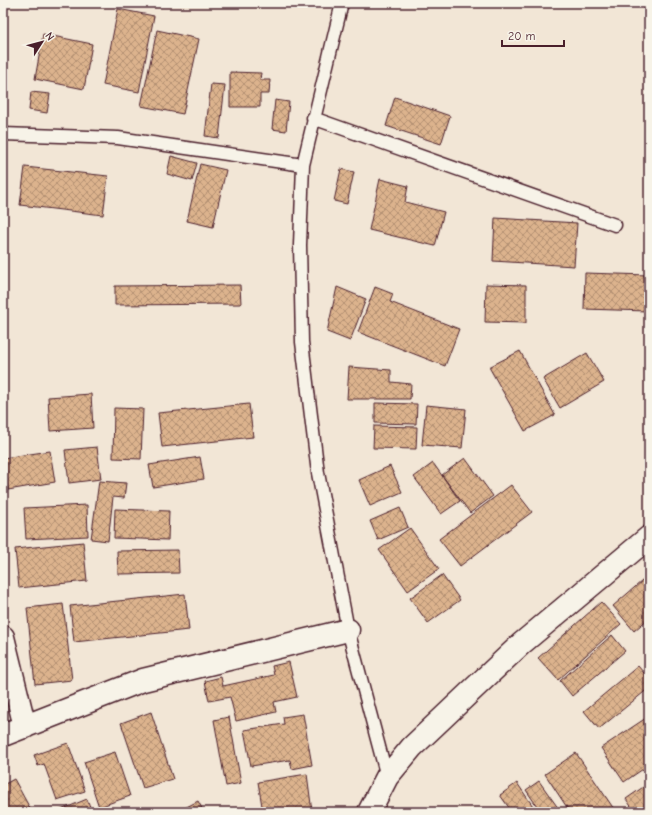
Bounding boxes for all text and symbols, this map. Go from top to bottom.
north arrow [22,22,62,62]
scale bar [502,22,564,48]
text: 20 m [508,29,536,43]
text: N [42,30,57,43]

